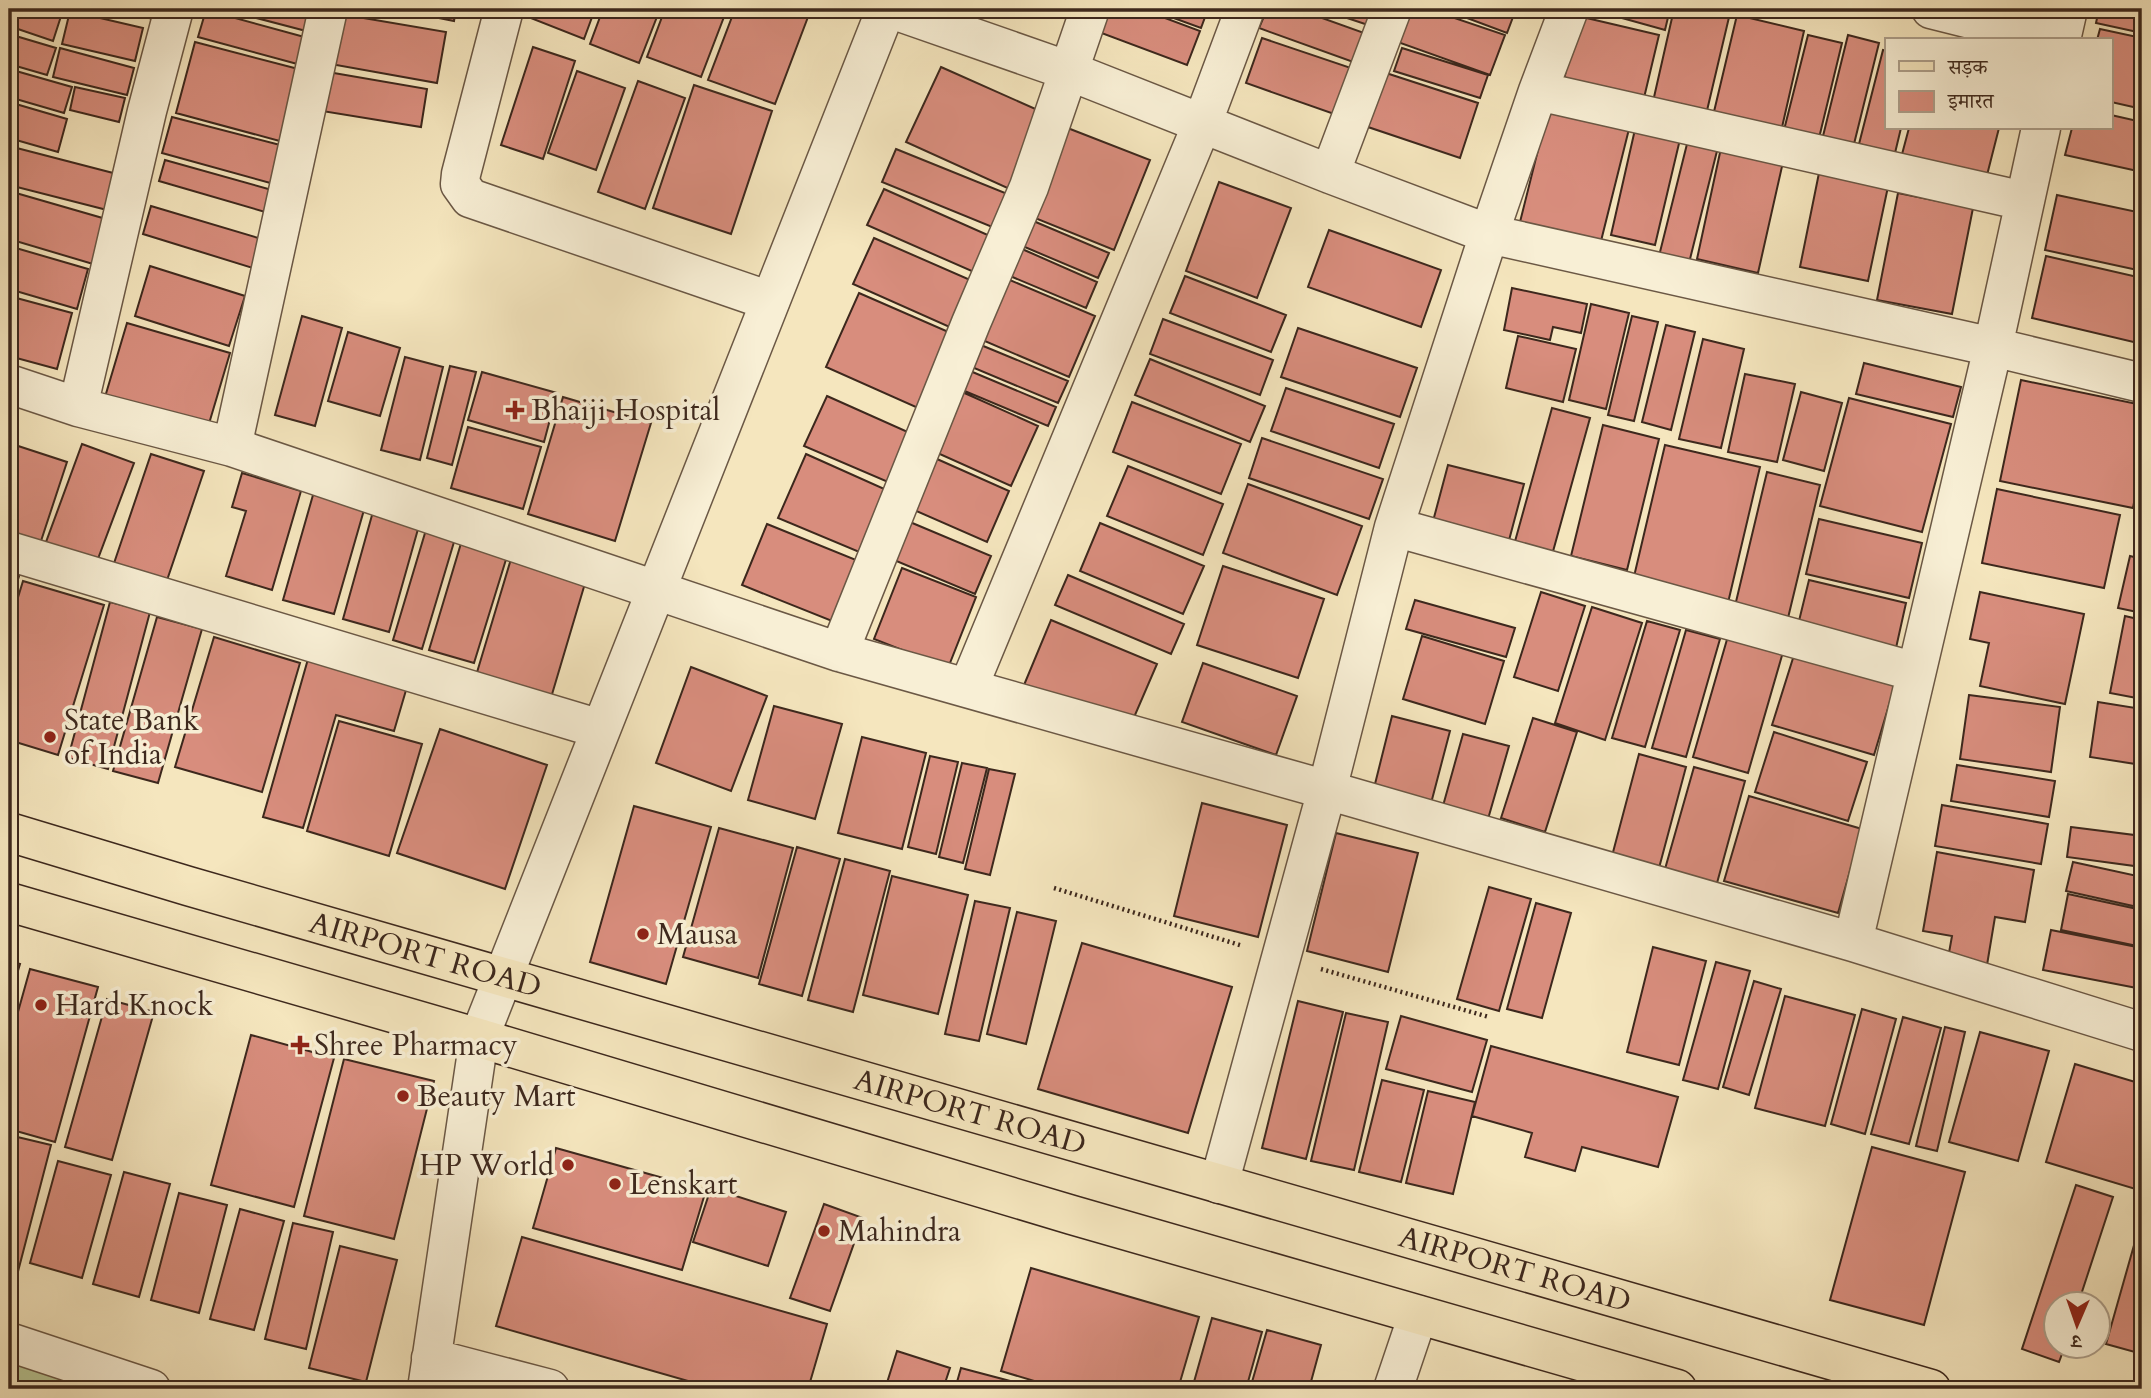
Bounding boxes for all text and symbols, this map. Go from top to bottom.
legend [1885,38,2112,130]
text: सड़क [1947,53,1988,82]
text: इमारत [1947,87,1995,116]
place label: Bhaiji Hospital [531,390,720,431]
marker: Bhaiji Hospital [505,400,525,420]
place label: State Bank of India [64,700,199,775]
marker: State Bank of India [42,729,58,745]
street label: AIRPORT ROAD [305,902,546,1007]
place label: Mausa [657,914,738,955]
marker: Mausa [635,926,651,942]
place label: Hard Knock [55,985,213,1026]
marker: Hard Knock [33,997,49,1013]
place label: Shree Pharmacy [314,1025,518,1066]
marker: Shree Pharmacy [292,1037,308,1053]
street label: AIRPORT ROAD [849,1059,1091,1165]
place label: Beauty Mart [417,1076,576,1117]
marker: Beauty Mart [395,1088,411,1104]
place label: HP World [419,1145,554,1186]
marker: HP World [560,1157,576,1173]
place label: Lenskart [629,1164,738,1205]
marker: Lenskart [607,1176,623,1192]
place label: Mahindra [838,1211,961,1252]
street label: AIRPORT ROAD [1394,1216,1636,1322]
marker: Mahindra [816,1223,832,1239]
north arrow [2042,1290,2112,1360]
text: उ [2070,1328,2084,1354]

